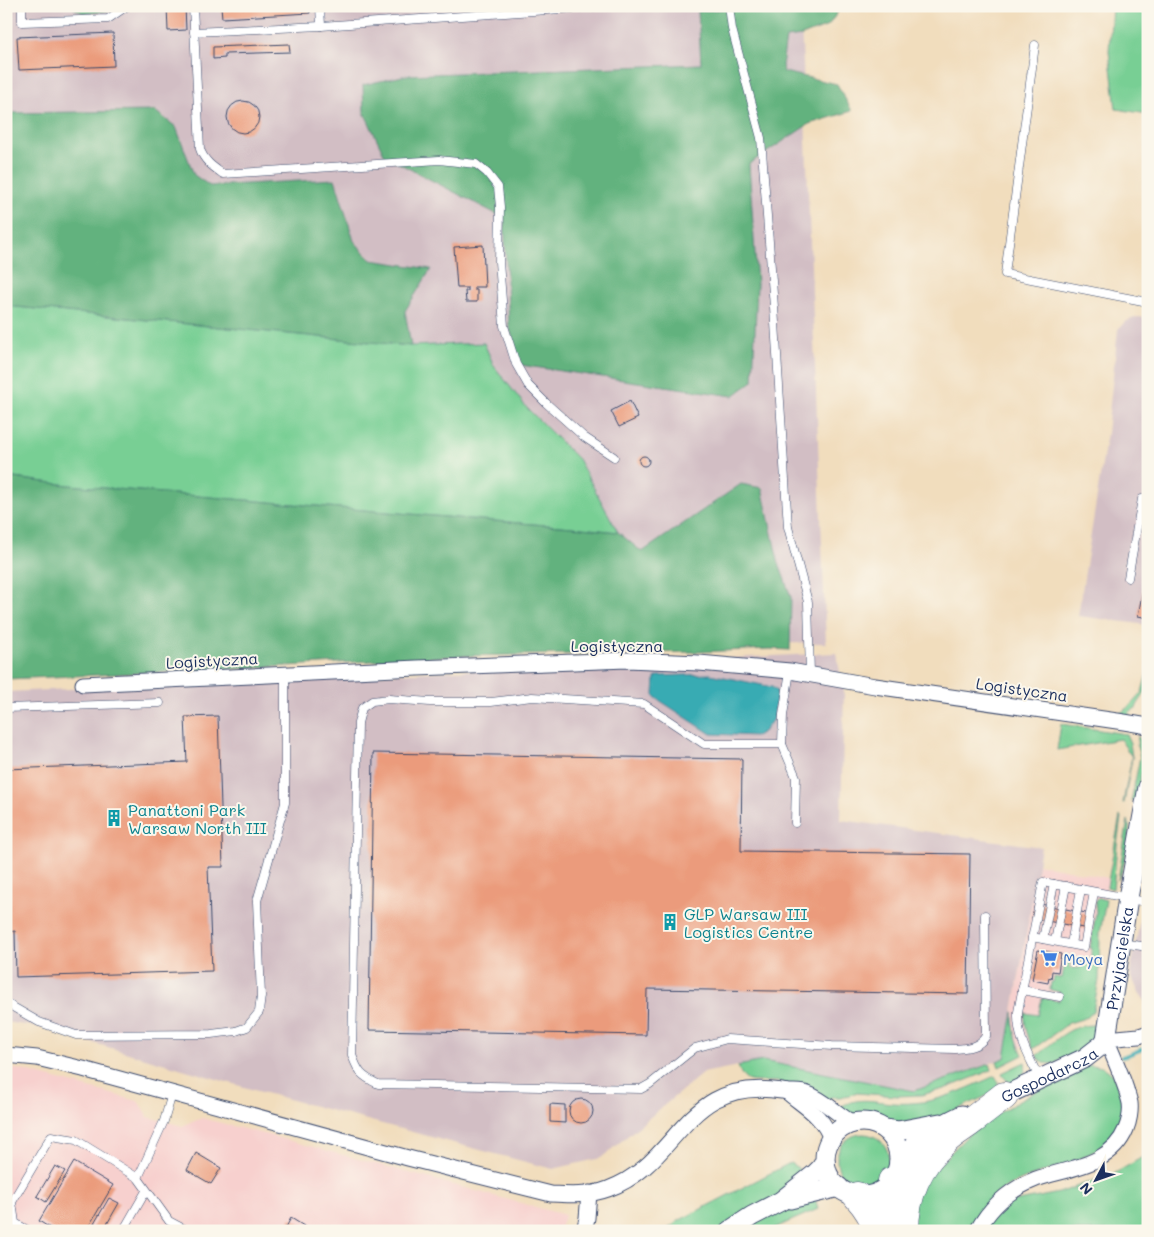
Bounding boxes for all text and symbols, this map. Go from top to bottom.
street label: Logistyczna [571,635,663,656]
street label: Logistyczna [165,647,259,673]
street label: Logistyczna [975,672,1069,706]
place label: Panattoni Park Warsaw North III [128,799,267,838]
building icon: Panattoni Park Warsaw North III [104,808,124,828]
place label: GLP Warsaw III Logistics Centre [684,903,813,942]
street label: Przyjacielska [1100,905,1137,1012]
building icon: GLP Warsaw III Logistics Centre [660,912,680,932]
supermarket icon: Moya [1039,948,1059,968]
place label: Moya [1063,948,1104,969]
street label: Gospodarcza [997,1042,1102,1106]
north arrow [1072,1154,1122,1204]
text: N [1075,1179,1096,1199]

